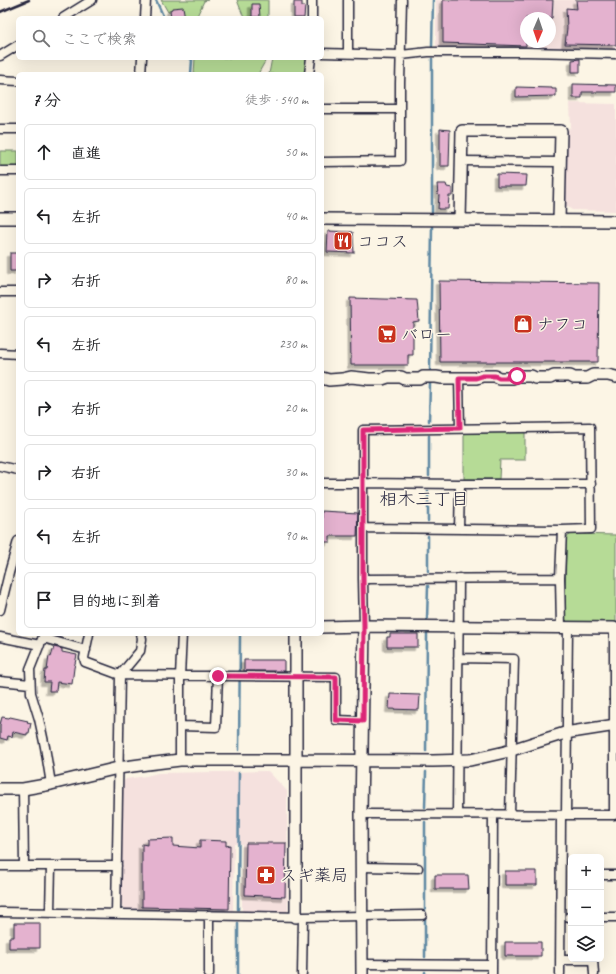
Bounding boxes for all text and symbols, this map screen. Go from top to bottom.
north arrow [520,12,556,48]
search box [16,16,324,60]
icon: search [30,27,52,49]
text: ここで検索 [62,30,137,49]
text: 7 分 [32,90,61,111]
text: 徒歩 · 540 m [245,92,308,108]
icon: ahead [33,141,55,163]
text: 直進 [71,144,101,163]
text: 50 m [285,144,307,160]
icon: left [33,205,55,227]
text: 左折 [71,208,101,227]
text: 40 m [285,208,307,224]
restaurant icon: ココス [332,230,354,252]
place label: ココス [357,231,408,252]
icon: right [33,269,55,291]
text: 右折 [71,272,101,291]
text: 80 m [285,272,307,288]
shop icon: ナフコ [512,313,534,335]
place label: ナフコ [537,314,588,335]
supermarket icon: バロー [376,323,398,345]
place label: バロー [401,324,452,345]
icon: left [33,333,55,355]
text: 左折 [71,336,101,355]
text: 230 m [279,336,307,352]
route start [508,367,526,385]
icon: right [33,397,55,419]
text: 右折 [71,400,101,419]
text: 20 m [285,400,307,416]
icon: right [33,461,55,483]
text: 右折 [71,464,101,483]
text: 30 m [285,464,307,480]
district label: 相木三丁目 [379,488,469,510]
icon: left [33,525,55,547]
text: 左折 [71,528,101,547]
text: 90 m [285,528,307,544]
icon: arrive [33,589,55,611]
text: 目的地に到着 [71,592,161,611]
route end [209,667,227,685]
map controls [568,854,604,962]
button: + [568,854,604,890]
pharmacy icon: スギ薬局 [255,864,277,886]
place label: スギ薬局 [280,865,348,886]
button: − [568,890,604,926]
button: layers [568,926,604,962]

